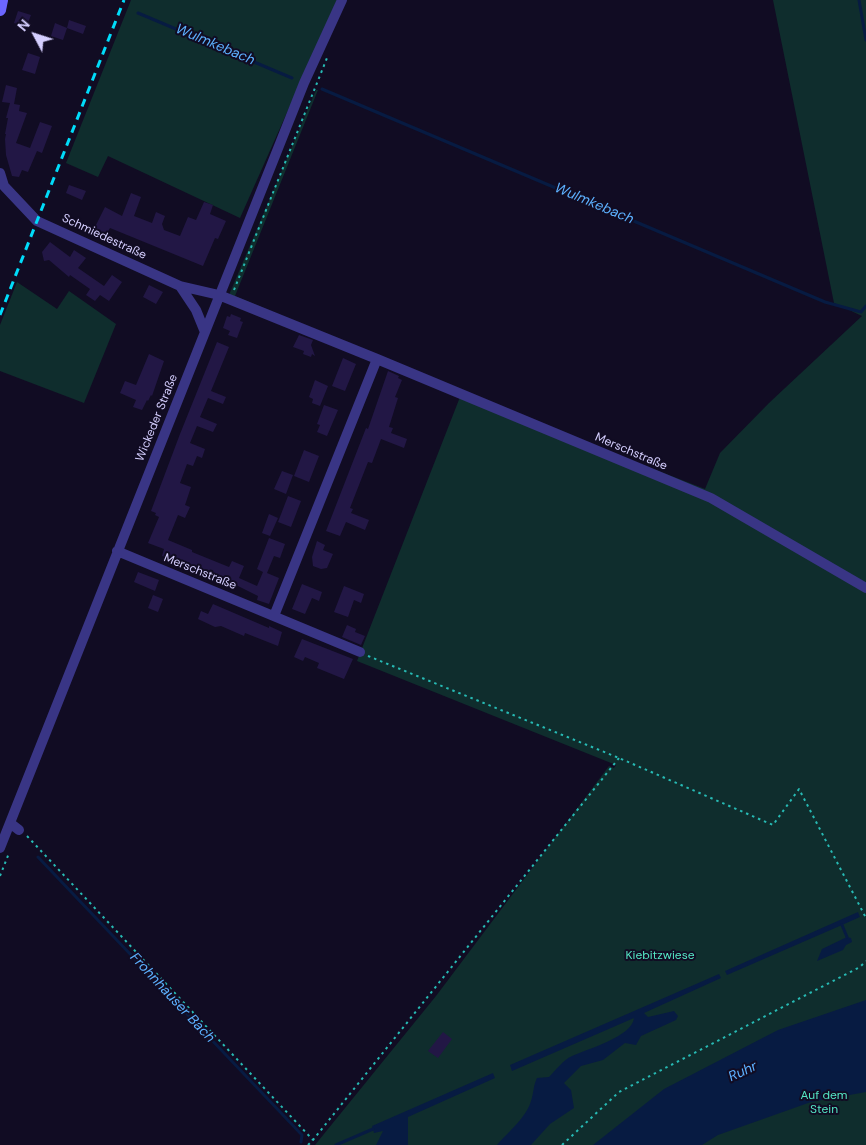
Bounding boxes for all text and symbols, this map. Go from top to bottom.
north arrow [10,10,60,60]
text: N [13,16,34,35]
water label: Wulmkebach [173,21,257,69]
water label: Wulmkebach [552,180,636,228]
street label: Schmiedestraße [60,211,148,263]
street label: Wickeder Straße [133,372,181,464]
street label: Merschstraße [593,430,669,474]
street label: Merschstraße [162,551,238,593]
park label: Kiebitzwiese [626,949,694,963]
water label: Frohnhauser Bach [126,950,218,1046]
water label: Ruhr [726,1058,760,1086]
park label: Auf dem Stein [800,1089,848,1117]

